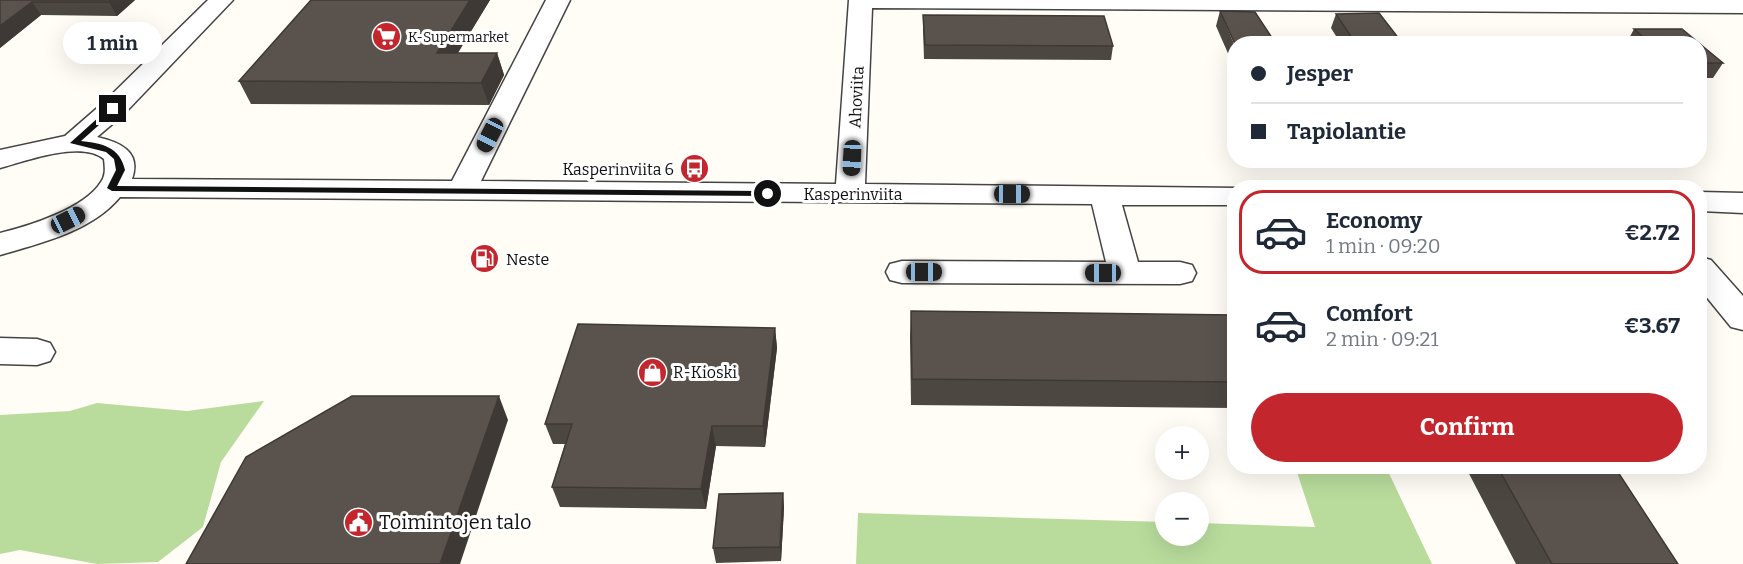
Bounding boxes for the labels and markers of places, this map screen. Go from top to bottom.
supermarket icon: K-Supermarket [371,21,403,53]
place label: K-Supermarket [408,29,509,46]
bus stop icon: Kasperinviita 6 [679,153,711,185]
place label: Kasperinviita 6 [562,160,674,179]
fuel station icon: Neste [469,243,501,275]
place label: Neste [506,250,549,269]
shop icon: R-Kioski [636,356,668,388]
place label: R-Kioski [673,363,737,382]
public building icon: Toimintojen talo [342,506,374,538]
place label: Toimintojen talo [379,510,532,535]

